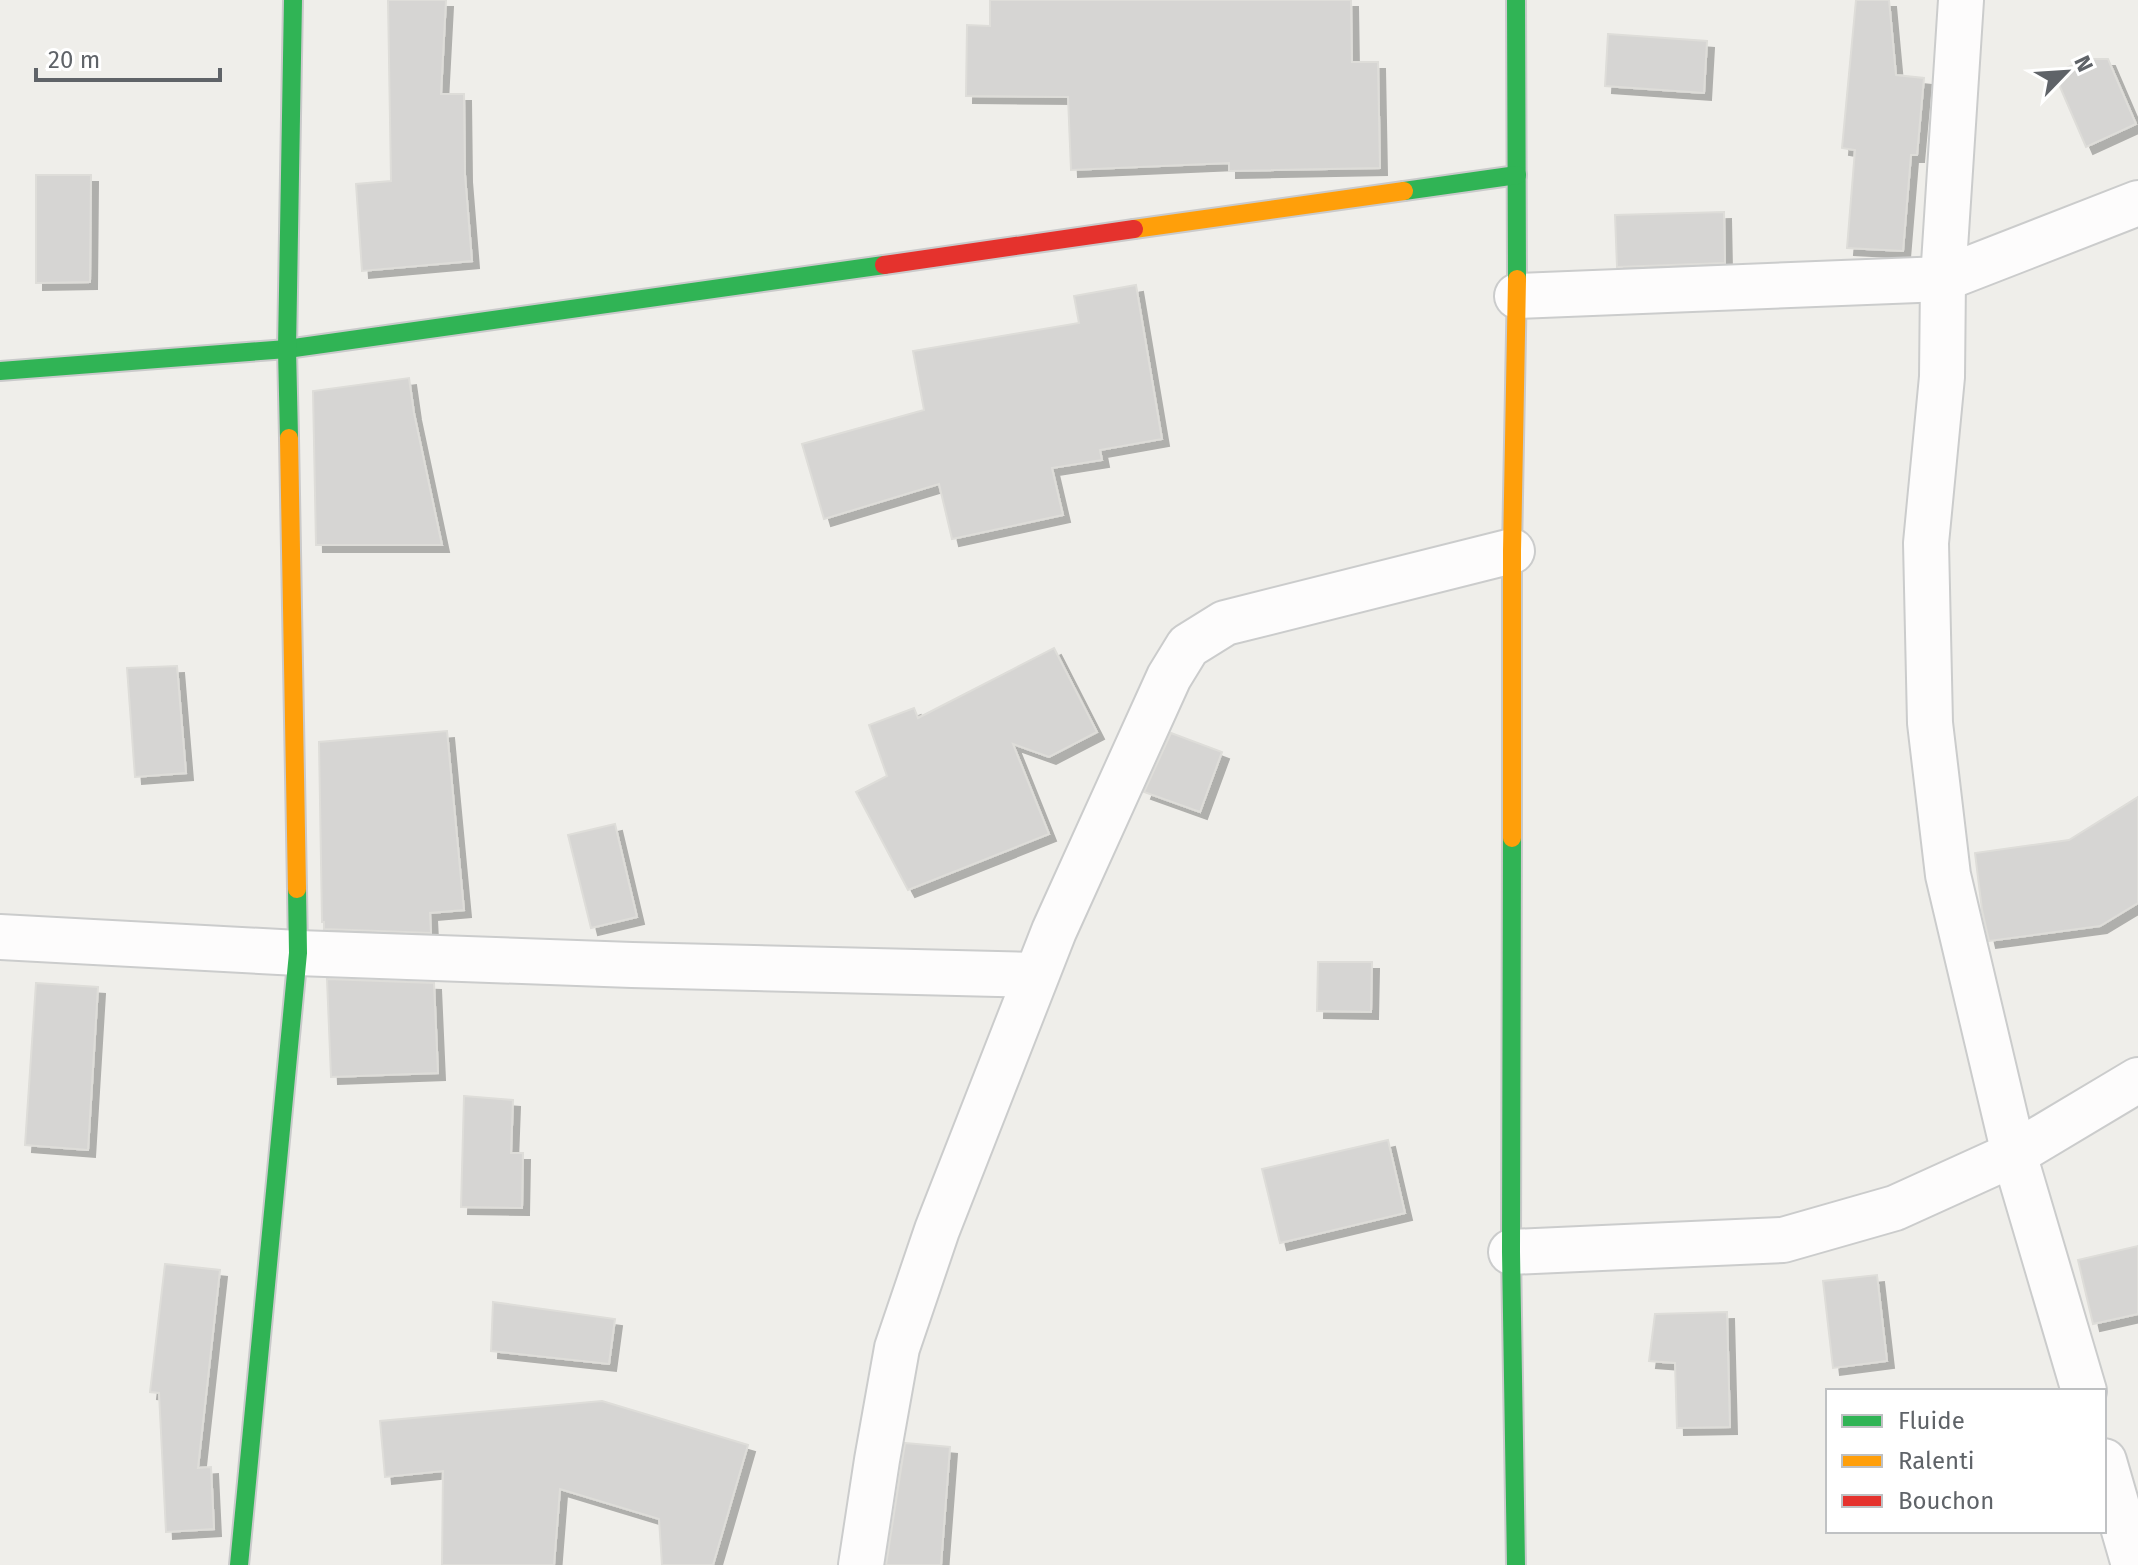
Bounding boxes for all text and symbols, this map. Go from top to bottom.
scale bar [36,32,220,82]
north arrow [2026,32,2106,112]
text: 20 m [48,46,100,74]
text: N [2068,51,2099,76]
legend [1826,1389,2106,1533]
text: Fluide [1898,1407,1965,1435]
text: Ralenti [1898,1447,1975,1475]
text: Bouchon [1898,1487,1994,1515]

